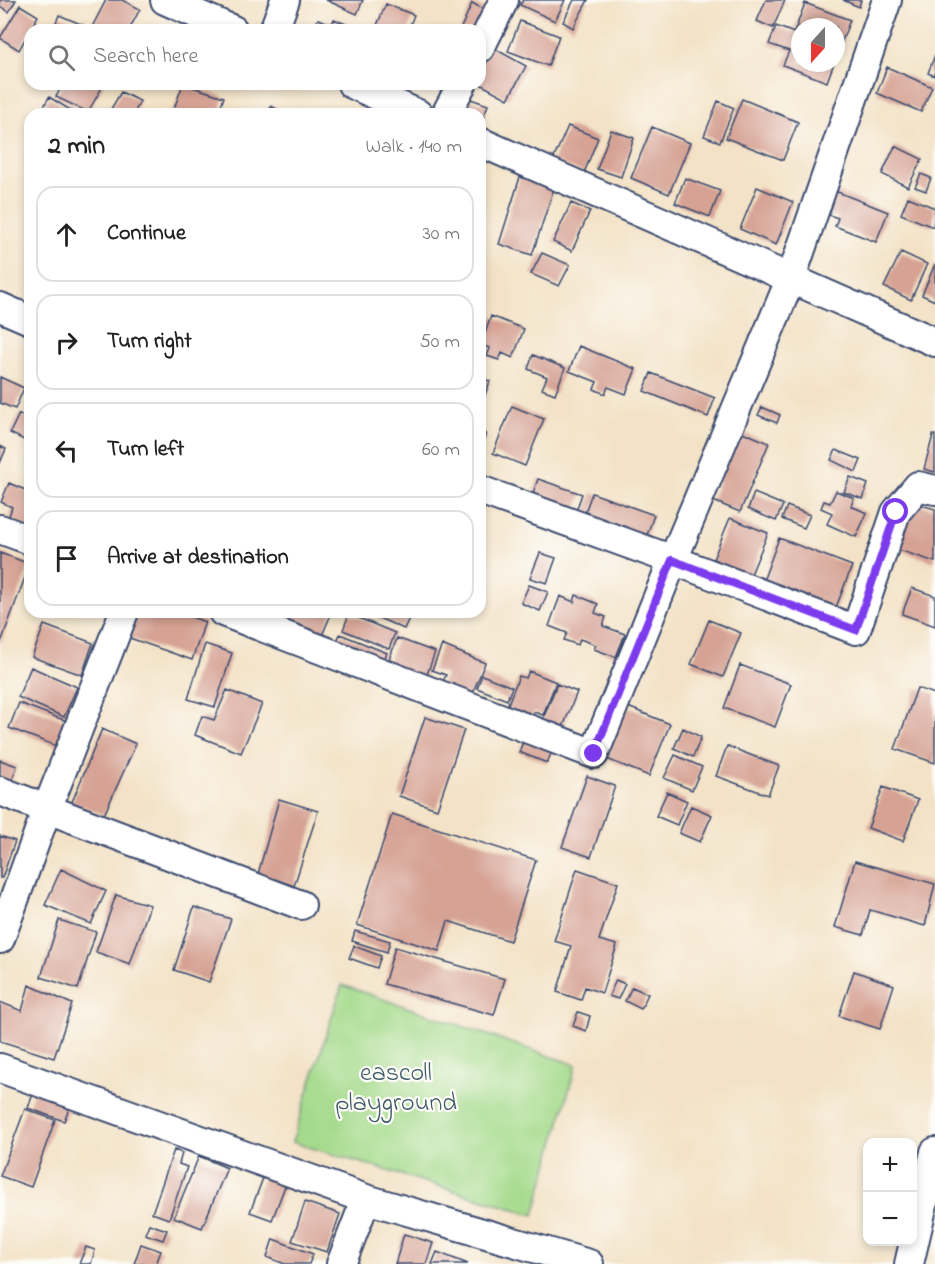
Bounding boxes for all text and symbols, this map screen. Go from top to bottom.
north arrow [791,18,845,72]
search box [24,24,486,90]
icon: search [45,41,78,74]
text: Search here [93,41,198,73]
text: 2 min [48,128,105,166]
text: Walk · 140 m [366,133,462,162]
icon: ahead [50,218,83,251]
text: Continue [107,218,186,250]
text: 30 m [423,220,460,249]
icon: right [50,326,83,359]
text: Turn right [107,326,192,358]
text: 50 m [419,328,460,357]
icon: left [50,434,83,467]
text: Turn left [107,434,184,466]
text: 60 m [422,436,460,465]
route start [882,498,908,524]
icon: arrive [50,542,83,575]
text: Arrive at destination [107,542,289,574]
route end [580,740,606,766]
park label: eascoll playground [335,1055,457,1123]
map controls [863,1138,917,1246]
button: + [863,1138,917,1192]
button: − [863,1192,917,1246]

